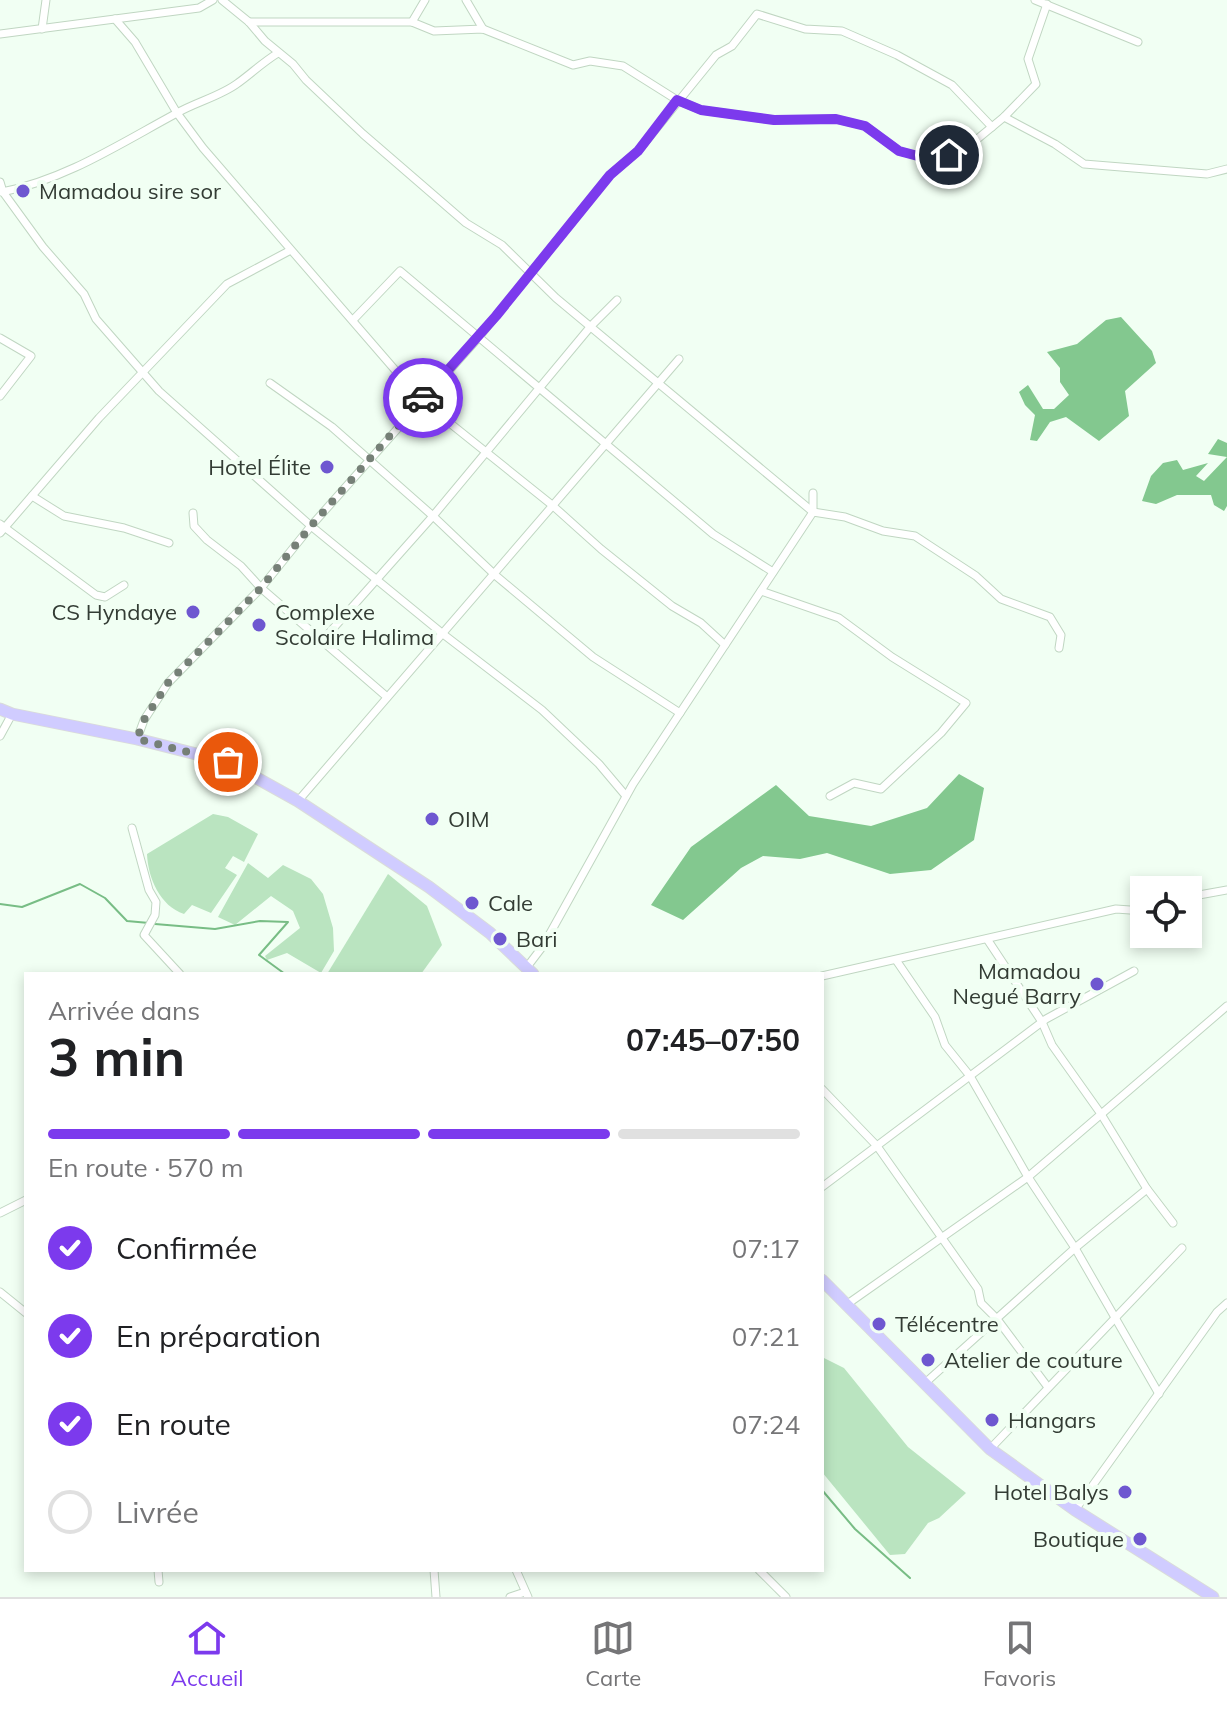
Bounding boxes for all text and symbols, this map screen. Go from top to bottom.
pin [915,121,983,189]
icon: home [927,133,971,177]
place label: Mamadou sire sor [39,177,221,205]
marker: Mamadou sire sor [14,182,32,200]
courier [383,358,463,438]
icon: car [401,376,445,420]
place label: Hotel Élite [208,453,311,481]
marker: Hotel Élite [318,458,336,476]
place label: CS Hyndaye [52,598,177,626]
place label: Complexe Scolaire Halima [275,598,434,651]
marker: CS Hyndaye [184,603,202,621]
marker: Complexe Scolaire Halima [250,616,268,634]
pin [194,728,262,796]
icon: bag [206,740,250,784]
place label: OIM [448,805,490,833]
marker: OIM [423,810,441,828]
map controls [1130,876,1202,948]
button: locate [1130,876,1202,948]
place label: Cale [488,889,533,917]
marker: Cale [463,894,481,912]
place label: Bari [516,925,557,953]
marker: Bari [491,930,509,948]
place label: Mamadou Negué Barry [952,957,1081,1010]
marker: Mamadou Negué Barry [1088,975,1106,993]
text: Arrivée dans [48,994,200,1027]
text: 07:45–07:50 [626,1021,800,1059]
text: 3 min [48,1024,185,1089]
text: En route · 570 m [48,1151,244,1184]
icon: check [48,1226,92,1270]
text: Confirmée [116,1229,257,1267]
text: 07:17 [732,1232,800,1265]
place label: Télécentre [895,1310,999,1338]
icon: check [48,1314,92,1358]
marker: Télécentre [870,1315,888,1333]
text: En préparation [116,1317,321,1355]
text: 07:21 [732,1320,800,1353]
place label: Atelier de couture [944,1346,1123,1374]
marker: Atelier de couture [919,1351,937,1369]
icon: check [48,1402,92,1446]
text: En route [116,1405,231,1443]
place label: Hangars [1008,1406,1096,1434]
text: 07:24 [732,1408,800,1441]
marker: Hangars [983,1411,1001,1429]
place label: Hotel Balys [993,1478,1109,1506]
marker: Hotel Balys [1116,1483,1134,1501]
text: Livrée [116,1493,199,1531]
place label: Boutique [1033,1525,1124,1553]
marker: Boutique [1131,1530,1149,1548]
tab: Accueil [171,1616,244,1692]
tab: Carte [585,1616,641,1692]
tab: Favoris [983,1616,1056,1692]

